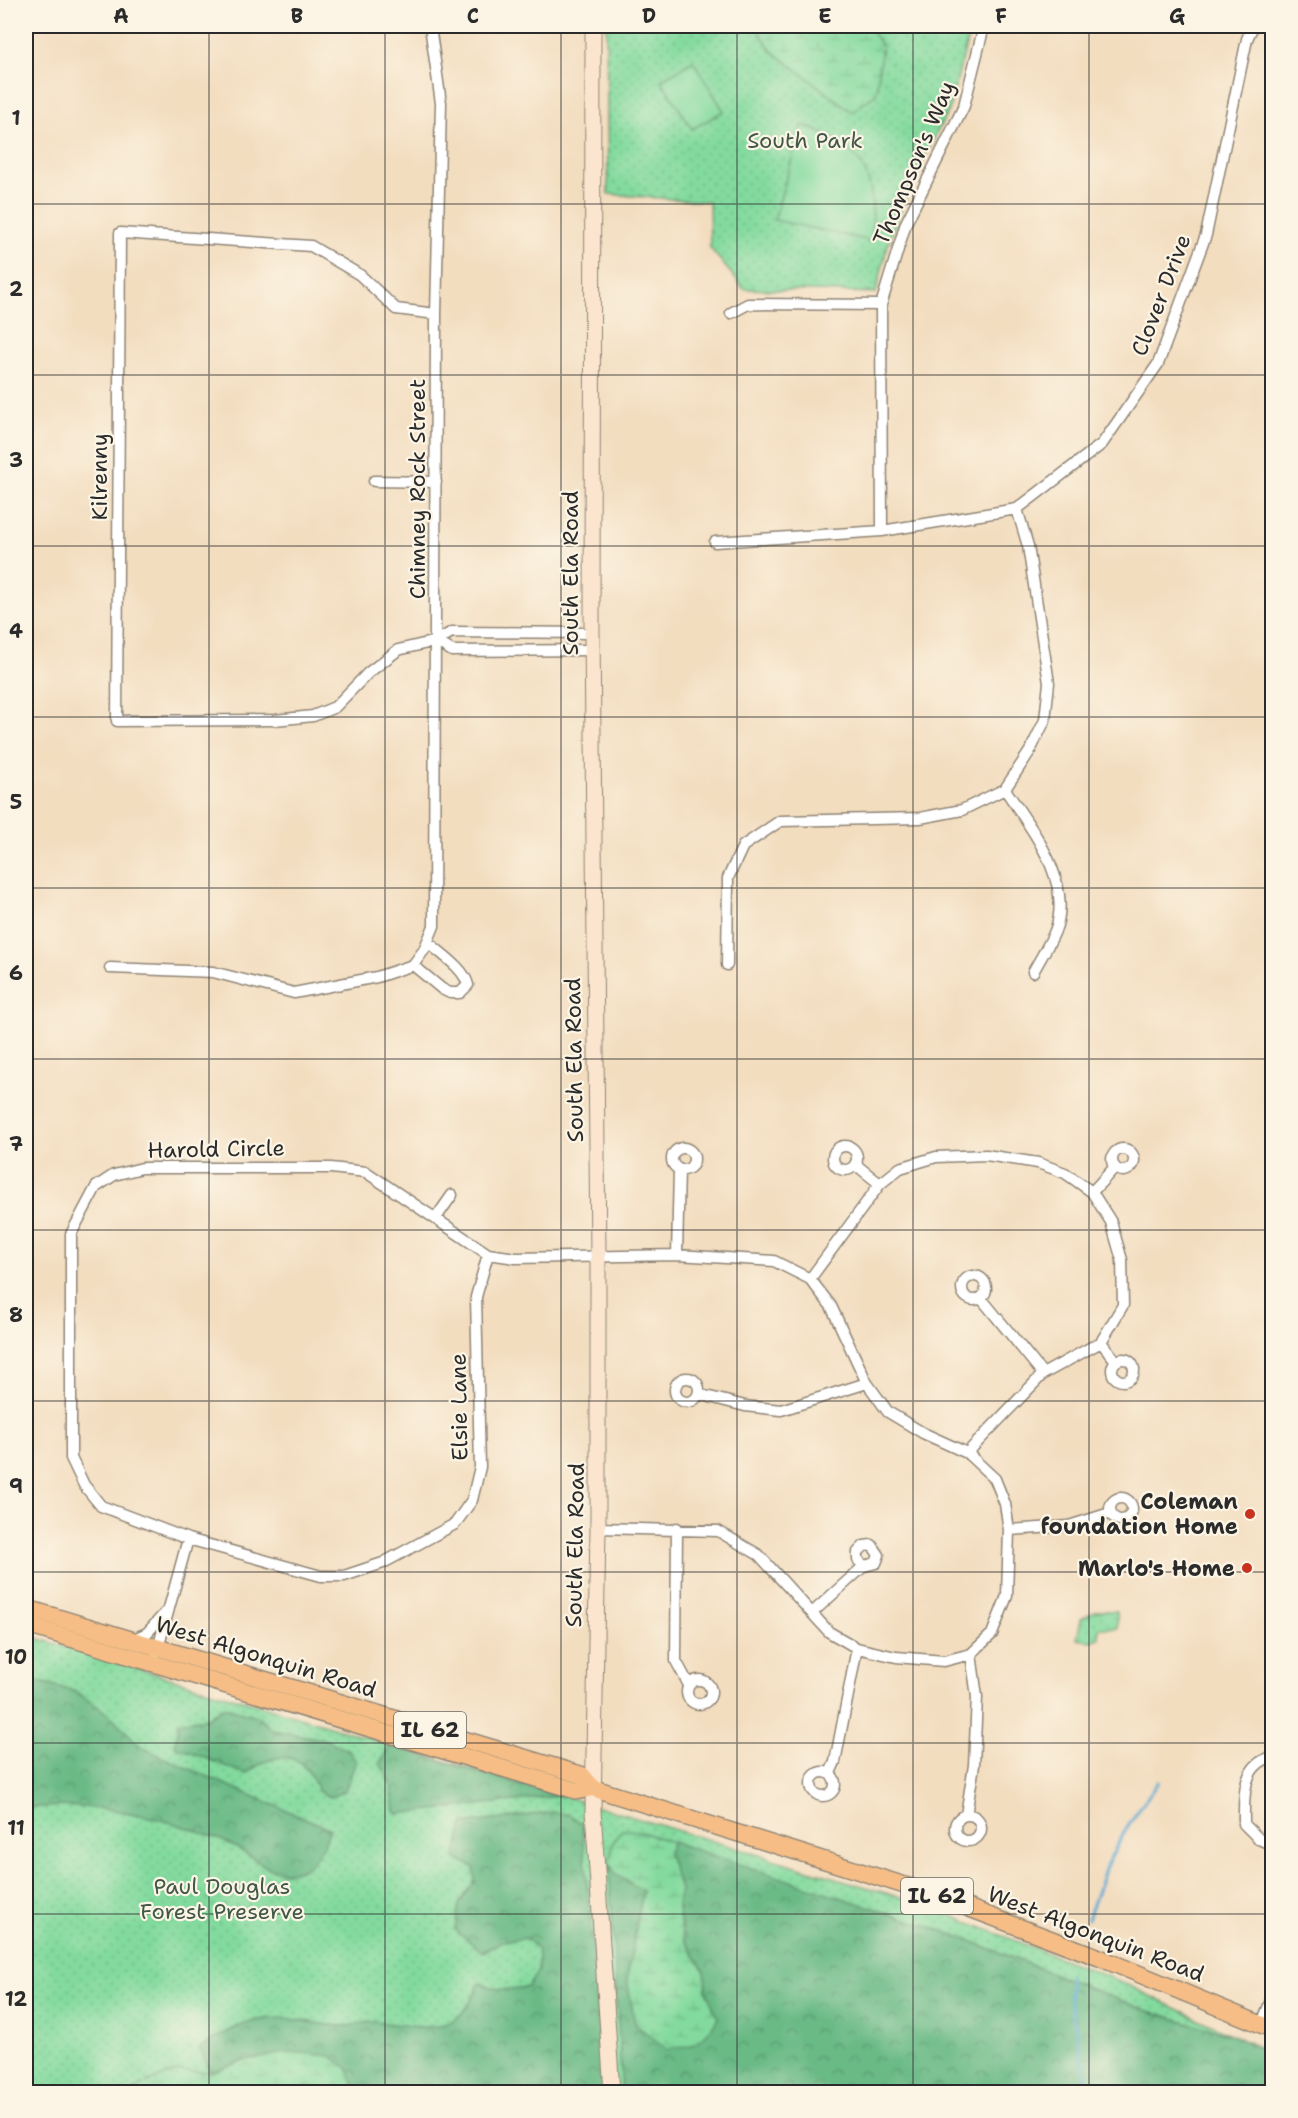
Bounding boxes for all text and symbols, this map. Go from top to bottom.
text: A [113,3,129,29]
text: B [291,3,303,29]
text: C [467,3,479,29]
text: D [642,3,656,29]
text: E [818,3,832,29]
text: F [995,3,1007,29]
text: G [1169,3,1185,29]
street label: Thompson's Way [866,77,962,249]
text: 1 [11,105,21,131]
park label: South Park [747,126,863,155]
street label: Clover Drive [1125,230,1197,360]
text: 2 [9,276,23,302]
street label: Chimney Rock Street [403,379,432,599]
street label: Kilrenny [85,433,114,521]
text: 3 [9,447,23,473]
street label: South Ela Road [556,491,585,655]
text: 4 [9,618,23,644]
text: 5 [10,789,22,815]
text: 6 [9,960,23,986]
street label: South Ela Road [558,977,590,1143]
text: 7 [9,1131,23,1157]
street label: Harold Circle [147,1133,285,1165]
text: 8 [9,1302,23,1328]
street label: Elsie Lane [444,1353,474,1461]
street label: South Ela Road [559,1462,591,1628]
text: 9 [9,1473,23,1499]
place label: Coleman foundation Home [1040,1487,1238,1541]
marker: Coleman foundation Home [1243,1507,1257,1521]
place label: Marlo's Home [1078,1554,1235,1583]
marker: Marlo's Home [1240,1561,1254,1575]
street label: West Algonquin Road [152,1610,380,1704]
text: 10 [5,1644,27,1670]
road number: IL 62 [394,1712,466,1748]
text: 11 [7,1815,25,1841]
park label: Paul Douglas Forest Preserve [140,1872,304,1926]
road number: IL 62 [901,1878,973,1914]
street label: West Algonquin Road [984,1879,1209,1989]
text: 12 [5,1986,27,2012]

